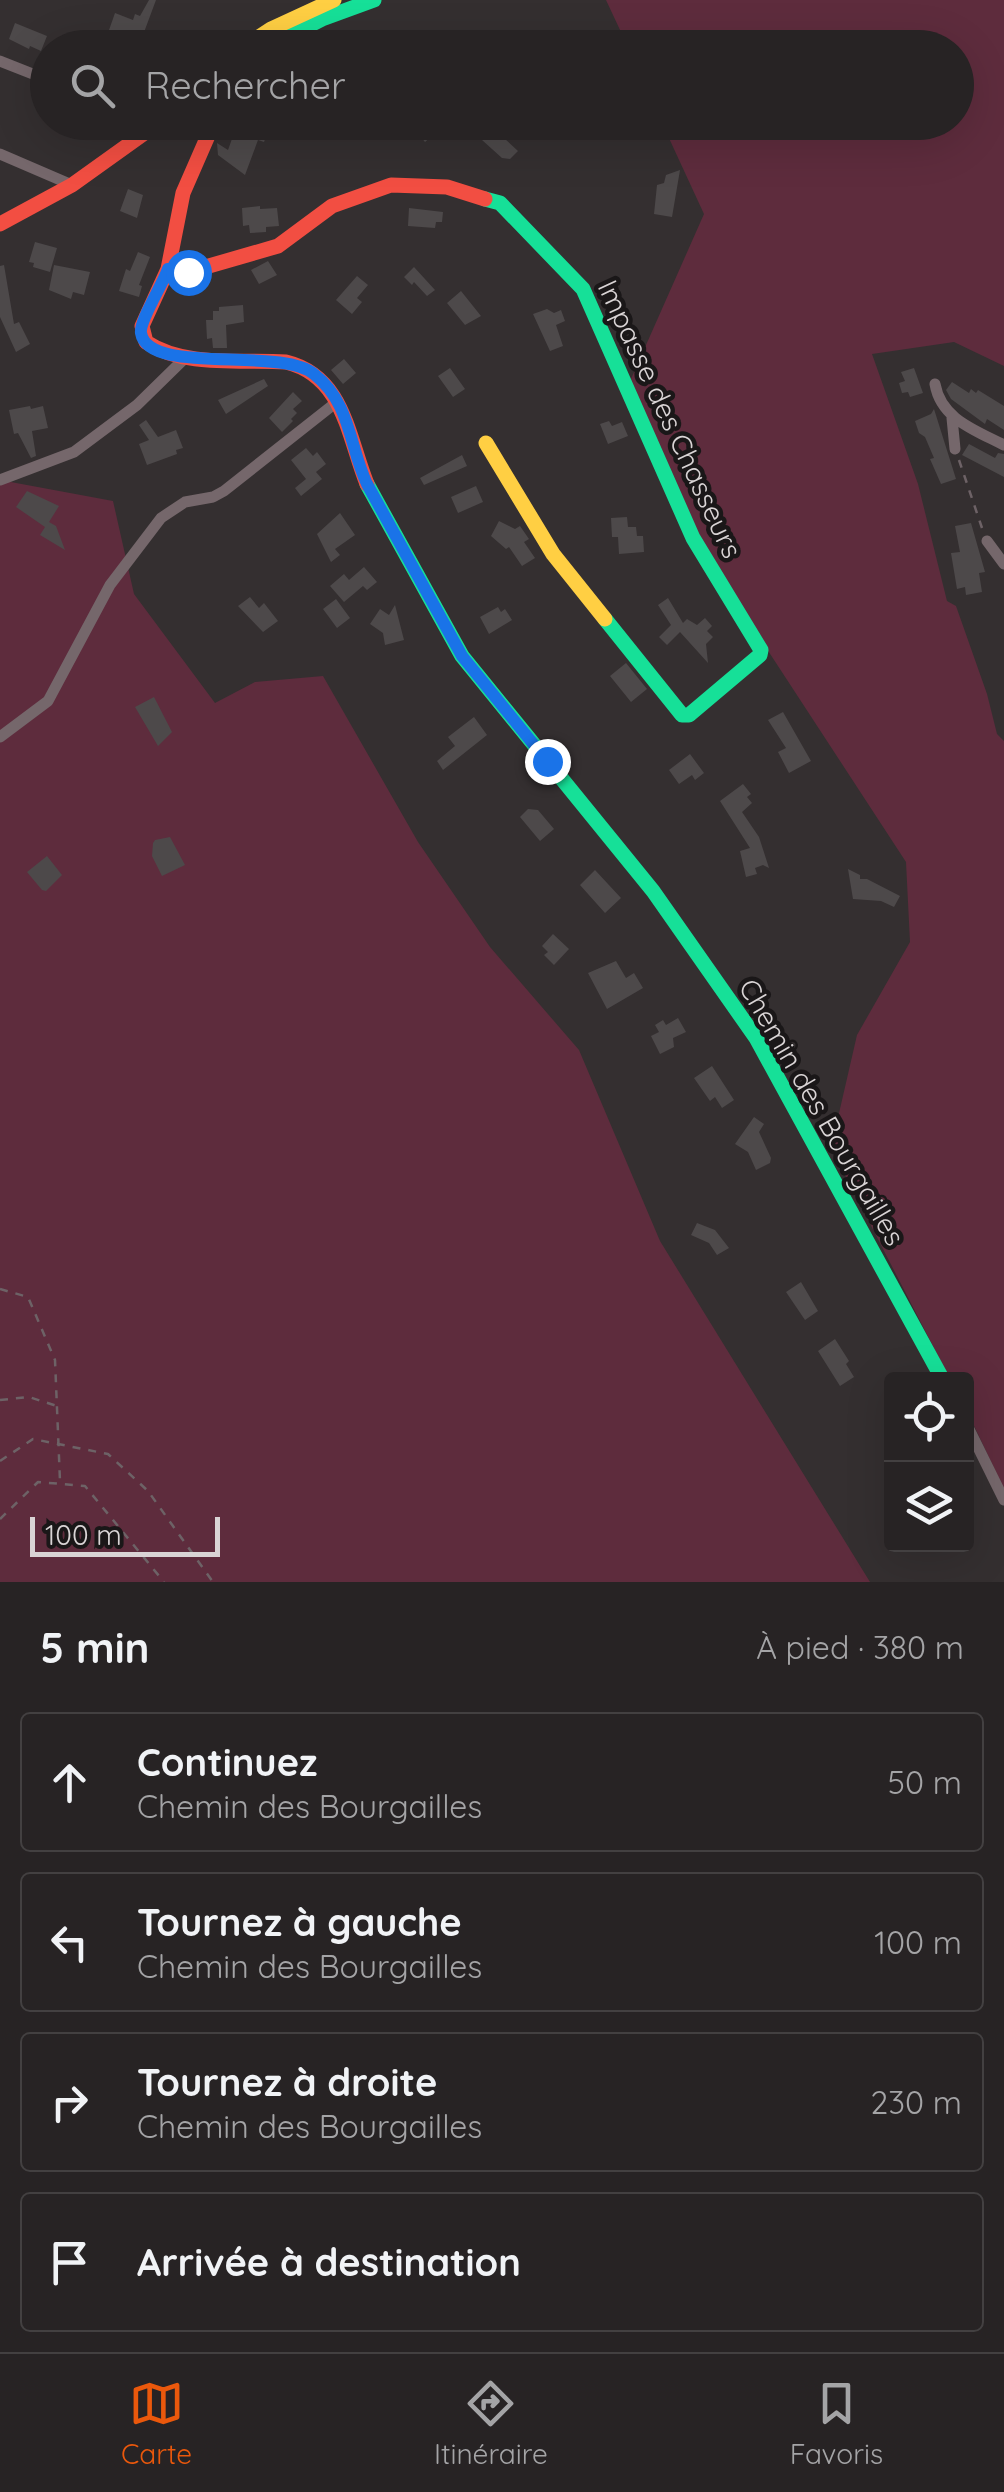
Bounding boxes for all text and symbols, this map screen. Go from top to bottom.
search box [30,30,974,140]
icon: search [65,58,120,113]
text: Rechercher [145,61,346,109]
route start [166,250,212,296]
street label: Impasse des Chasseurs [591,274,750,563]
route end [525,739,571,785]
street label: Chemin des Bourgailles [732,972,913,1251]
map controls [884,1372,974,1552]
button: locate [884,1372,974,1462]
button: layers [884,1462,974,1552]
scale bar [30,1512,220,1556]
text: 100 m [45,1517,122,1552]
text: 5 min [40,1621,150,1674]
text: À pied · 380 m [756,1627,964,1667]
text: Continuez [137,1738,317,1786]
icon: ahead [42,1755,97,1810]
text: 50 m [888,1762,962,1802]
text: Chemin des Bourgailles [137,1786,482,1826]
text: Tournez à gauche [137,1898,462,1946]
icon: left [42,1915,97,1970]
text: 100 m [874,1922,962,1962]
text: Chemin des Bourgailles [137,1946,482,1986]
text: Tournez à droite [137,2058,437,2106]
icon: right [42,2075,97,2130]
text: 230 m [871,2082,962,2122]
text: Chemin des Bourgailles [137,2106,482,2146]
icon: arrive [42,2235,97,2290]
text: Arrivée à destination [137,2238,521,2286]
tab: Carte [121,2376,192,2471]
tab: Itinéraire [434,2376,548,2471]
tab: Favoris [790,2376,883,2471]

